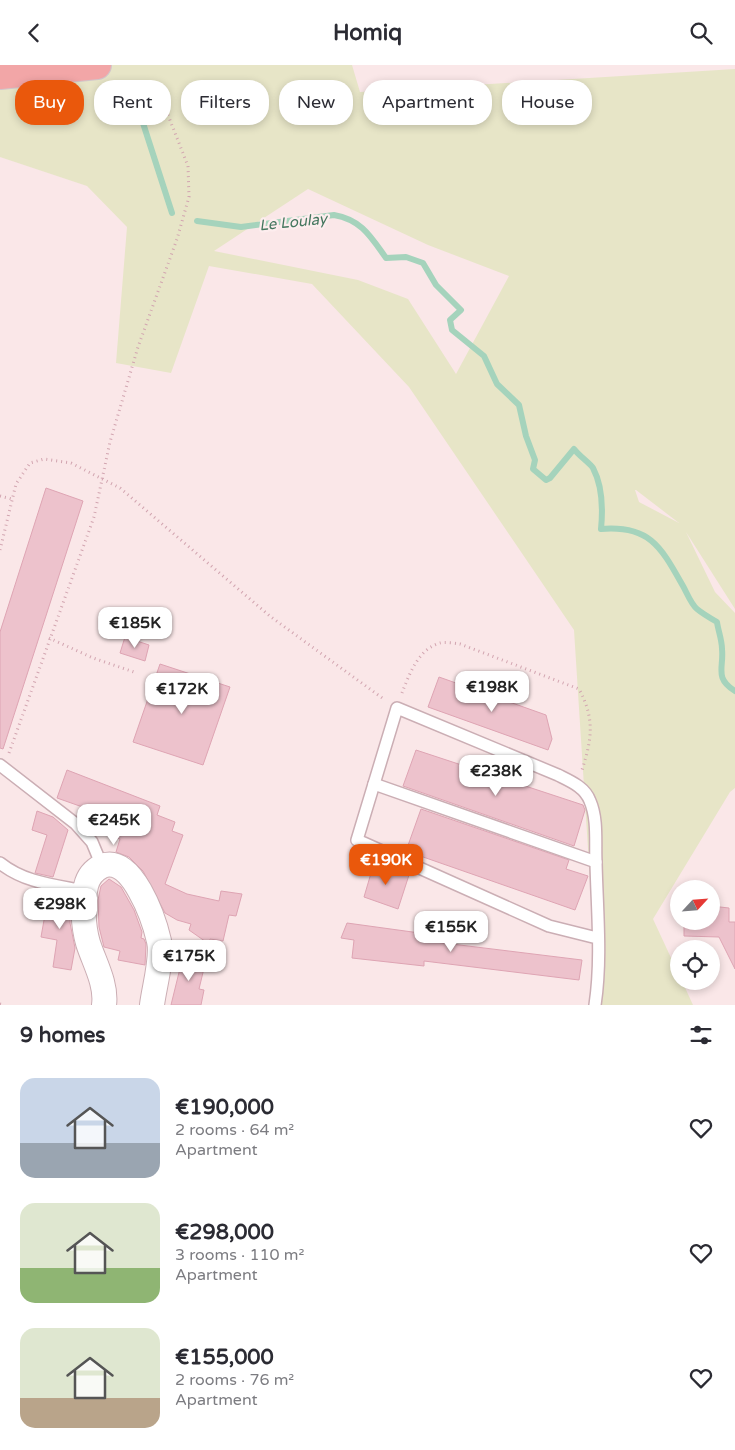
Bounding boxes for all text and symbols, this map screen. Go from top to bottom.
icon: back [20,19,48,47]
icon: search [687,19,715,47]
text: Homiq [333,20,402,46]
chip: Buy [15,80,84,125]
chip: Rent [94,80,171,125]
chip: Filters [181,80,269,125]
chip: New [279,80,353,125]
chip: Apartment [363,80,492,125]
chip: House [502,80,592,125]
water label: Le Loulay [258,209,330,235]
pin: €185K [100,607,170,649]
text: €185K [109,613,161,633]
pin: €198K [457,671,527,713]
pin: €172K [147,673,217,715]
text: €198K [466,677,518,697]
text: €172K [156,679,208,699]
pin: €238K [461,755,531,797]
text: €238K [470,761,522,781]
pin: €245K [79,803,149,846]
text: €245K [88,810,140,830]
pin: €190K [351,843,421,886]
text: €190K [360,850,412,870]
north arrow [670,880,720,930]
map controls [670,880,720,990]
pin: €298K [25,887,95,930]
text: €298K [34,894,86,914]
pin: €155K [416,911,486,953]
text: €155K [425,917,477,937]
pin: €175K [154,939,224,982]
button: locate [670,940,720,990]
text: €175K [163,946,215,966]
icon: filters [687,1021,715,1049]
text: 9 homes [20,1023,105,1048]
text: €190,000 [175,1095,274,1120]
icon: home [60,1098,120,1158]
icon: heart [687,1114,715,1142]
text: 2 rooms · 64 m² [175,1120,294,1140]
text: Apartment [175,1140,258,1160]
text: €298,000 [175,1220,274,1245]
icon: home [60,1223,120,1283]
icon: heart [687,1239,715,1267]
text: 3 rooms · 110 m² [175,1245,304,1265]
text: Apartment [175,1265,258,1285]
text: €155,000 [175,1345,274,1370]
icon: home [60,1348,120,1408]
icon: heart [687,1364,715,1392]
text: 2 rooms · 76 m² [175,1370,294,1390]
text: Apartment [175,1390,258,1410]

